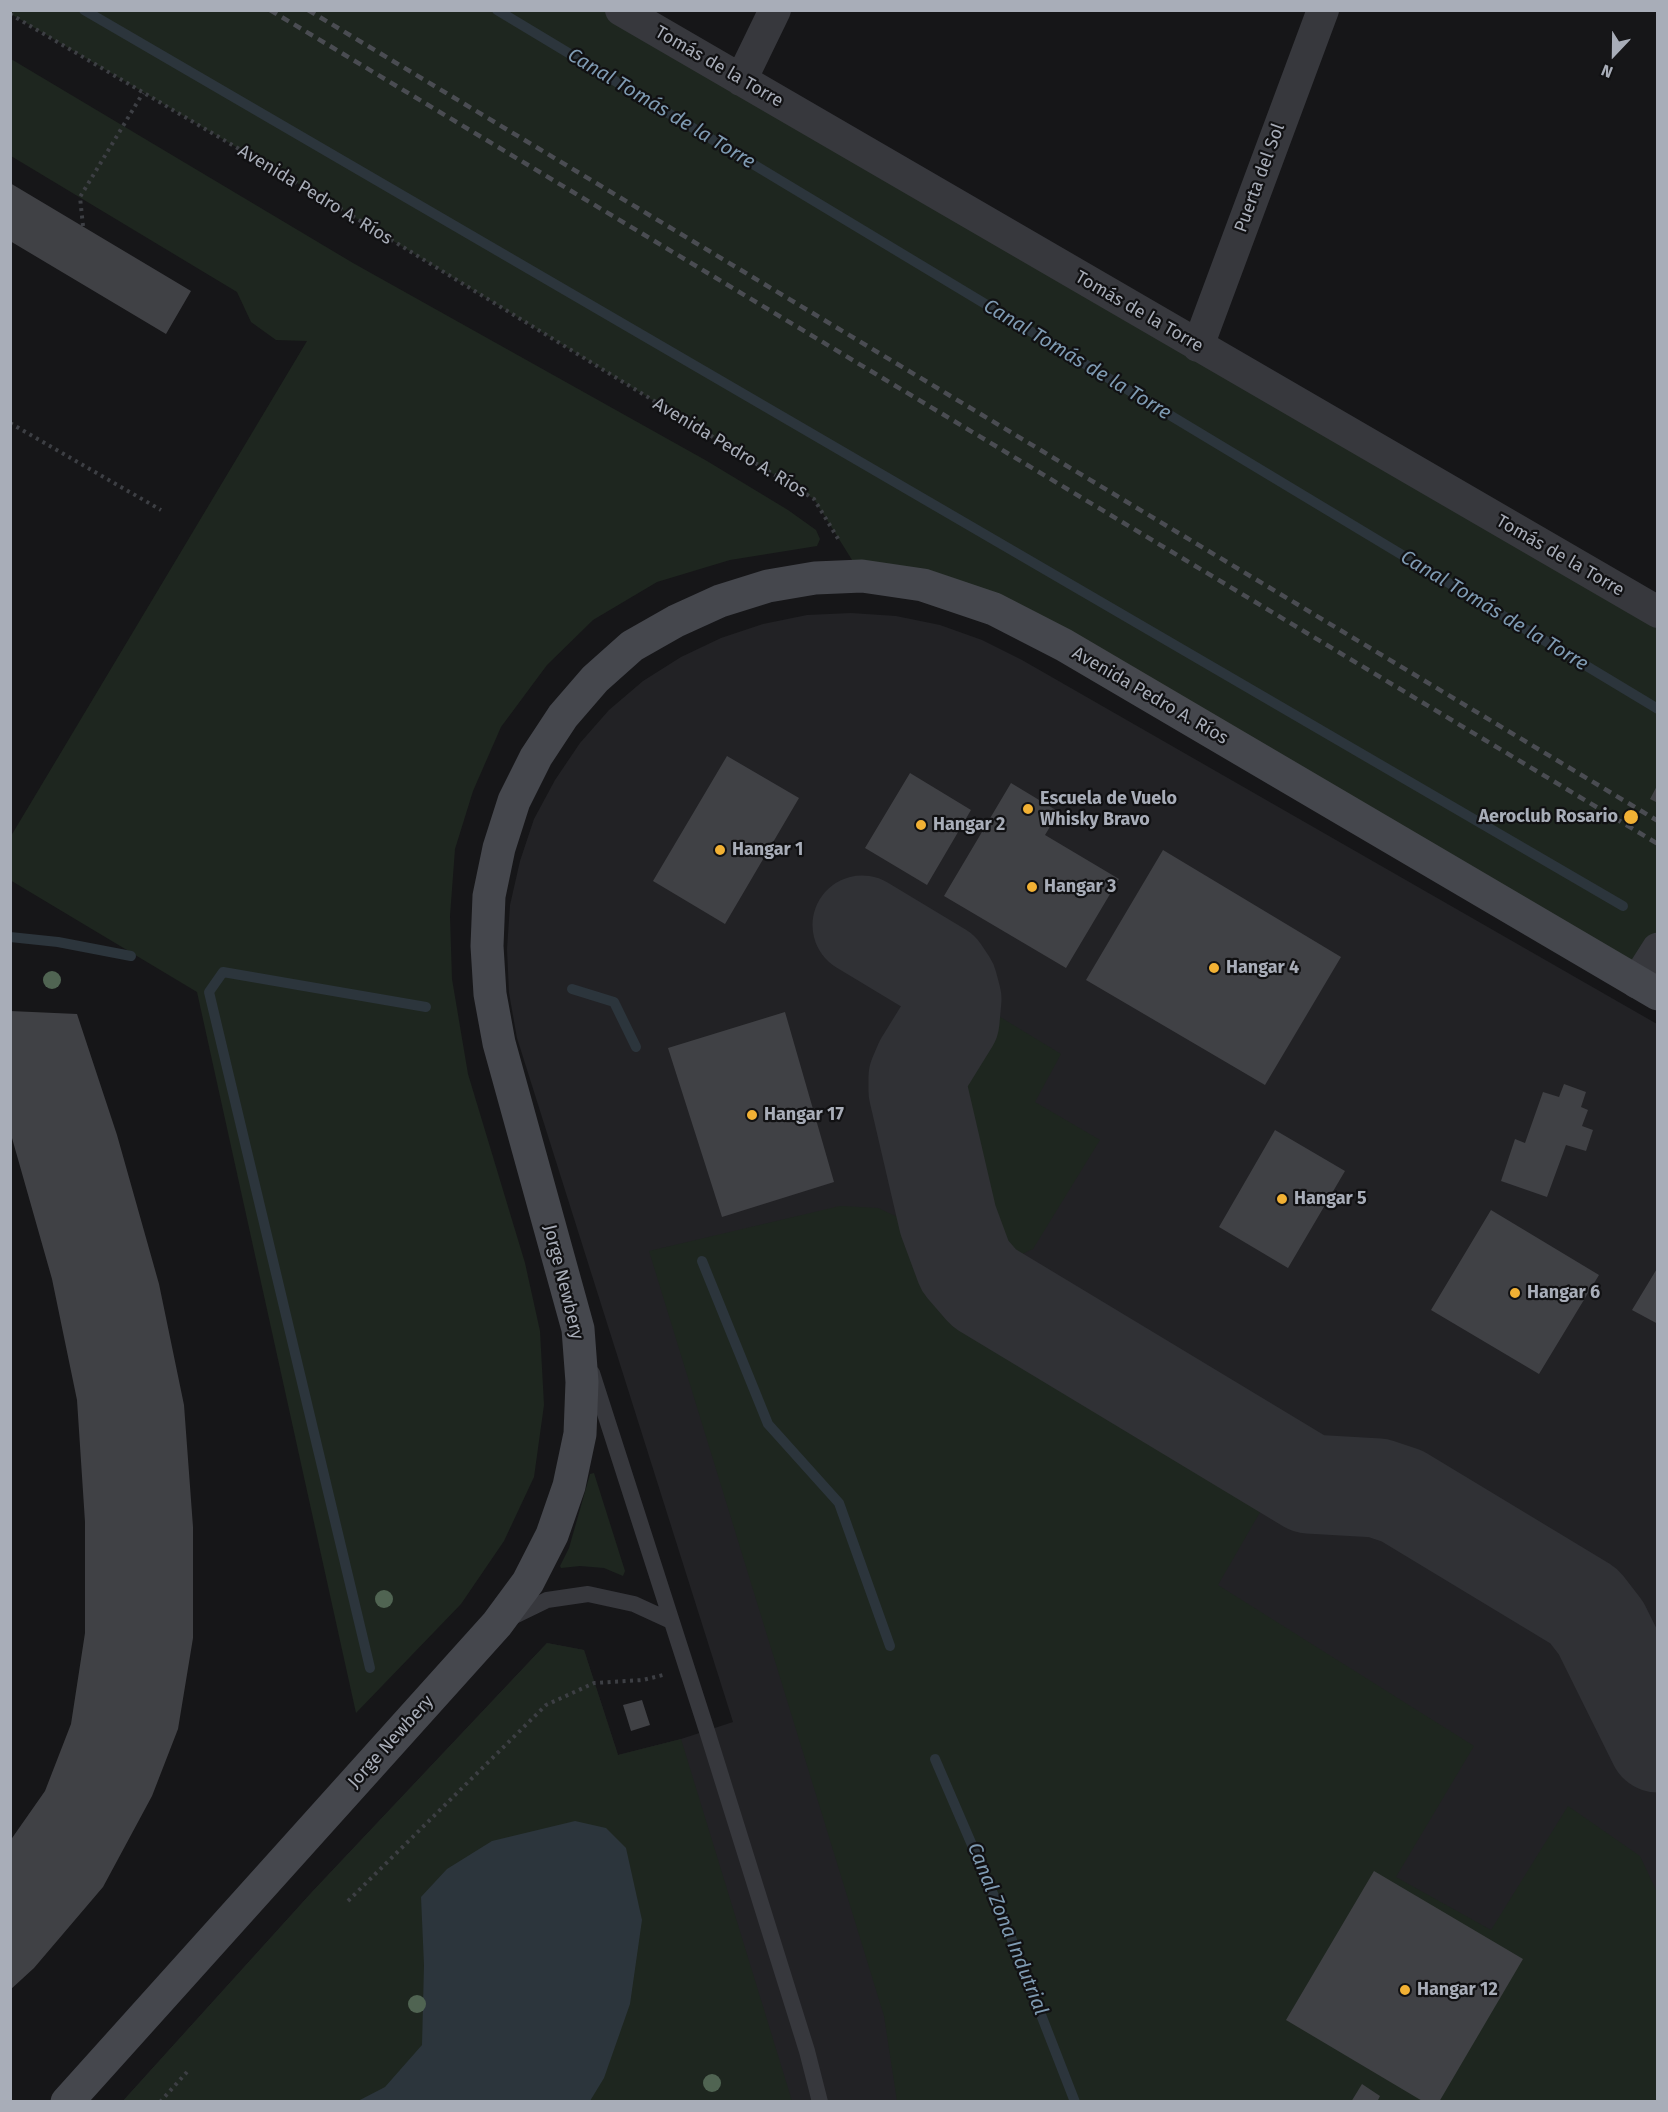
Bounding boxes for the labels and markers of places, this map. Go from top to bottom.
place label: Escuela de Vuelo Whisky Bravo [1040,788,1177,830]
marker: Escuela de Vuelo Whisky Bravo [1021,802,1035,816]
place label: Aeroclub Rosario [1478,806,1618,828]
marker: Aeroclub Rosario [1622,808,1640,826]
place label: Hangar 2 [933,814,1005,836]
marker: Hangar 2 [914,818,928,832]
place label: Hangar 1 [732,839,803,861]
marker: Hangar 1 [713,843,727,857]
place label: Hangar 3 [1044,876,1116,898]
marker: Hangar 3 [1025,880,1039,894]
place label: Hangar 4 [1226,957,1299,979]
marker: Hangar 4 [1207,961,1221,975]
place label: Hangar 17 [764,1104,844,1126]
marker: Hangar 17 [745,1108,759,1122]
place label: Hangar 5 [1294,1188,1367,1210]
marker: Hangar 5 [1275,1192,1289,1206]
place label: Hangar 6 [1527,1282,1600,1304]
marker: Hangar 6 [1508,1286,1522,1300]
place label: Hangar 12 [1417,1979,1498,2001]
marker: Hangar 12 [1398,1983,1412,1997]

